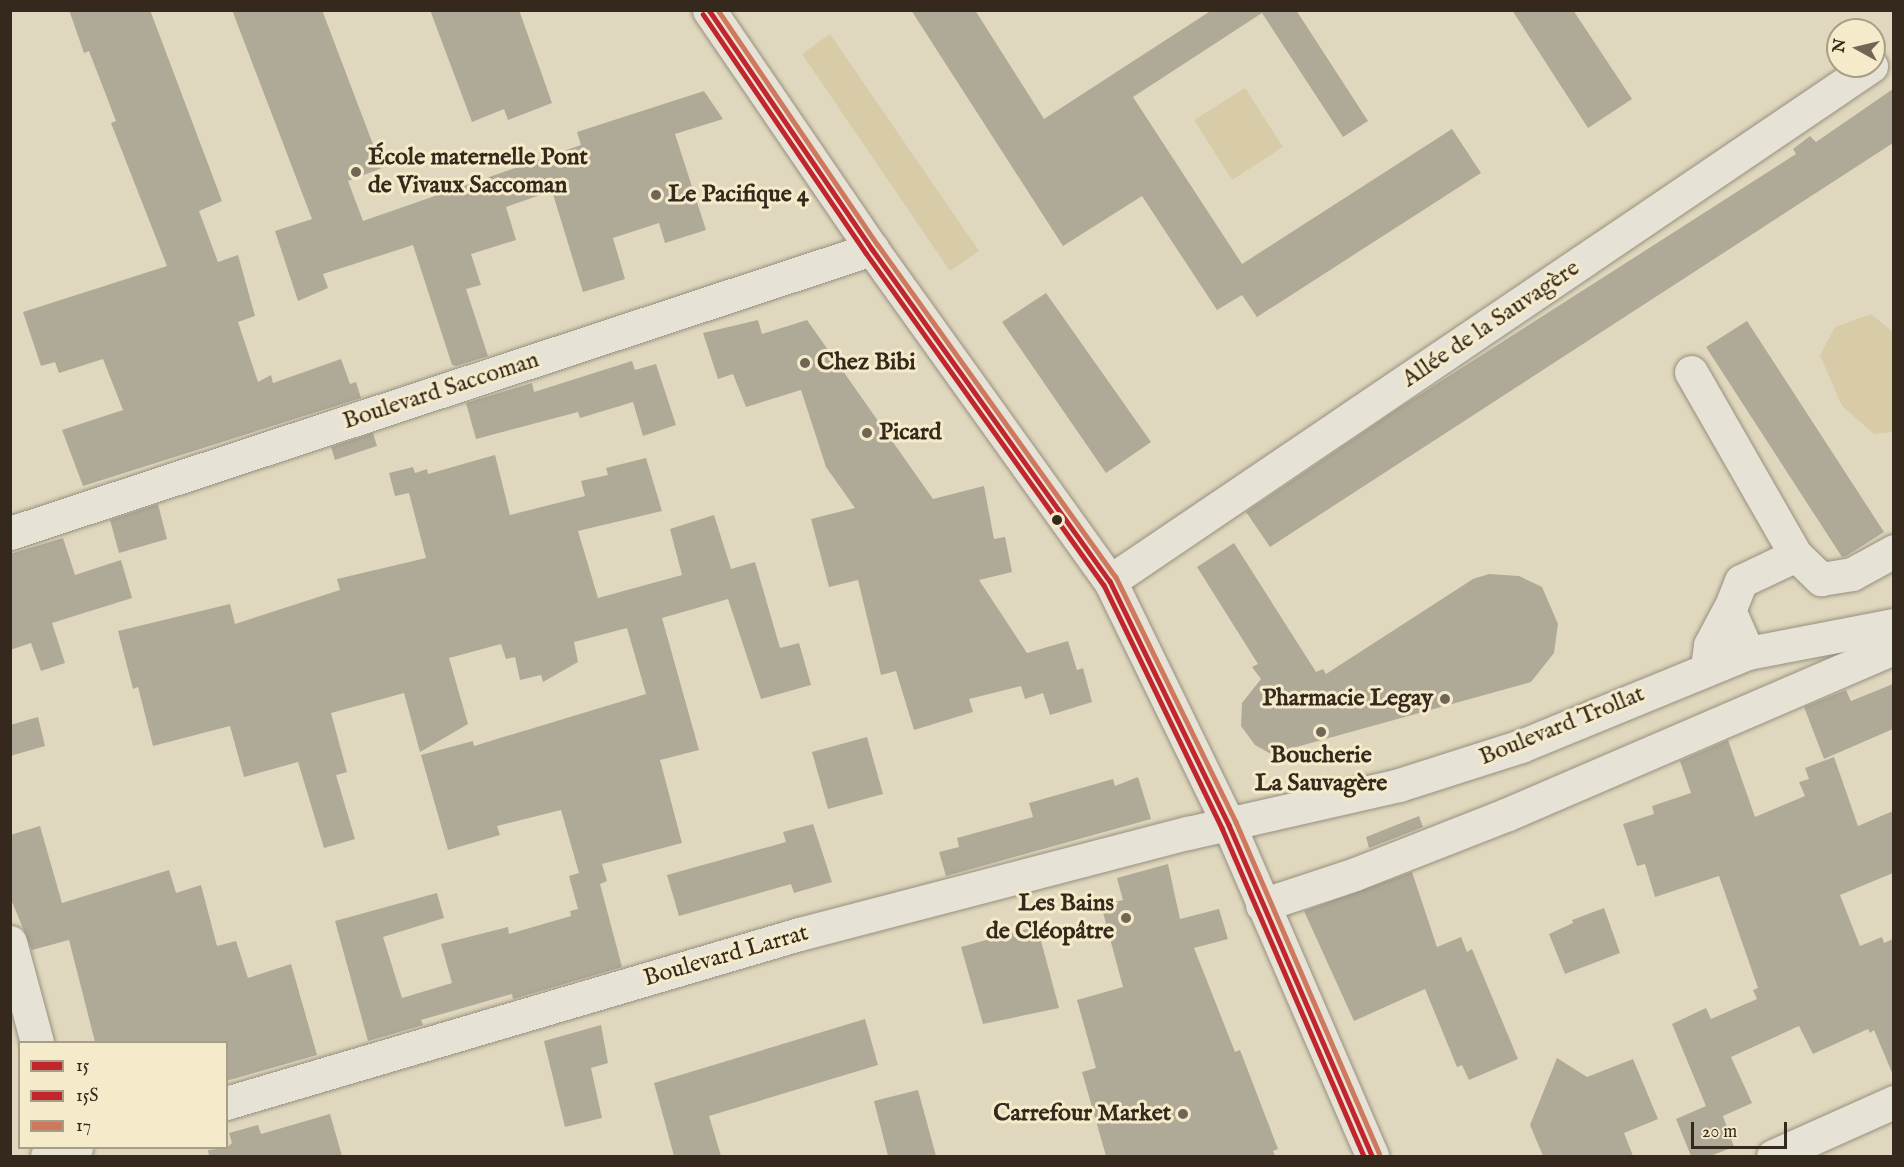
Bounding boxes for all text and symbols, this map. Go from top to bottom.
north arrow [1826,18,1886,78]
text: N [1829,38,1851,54]
place label: École maternelle Pont de Vivaux Saccoman [368,144,588,200]
marker: École maternelle Pont de Vivaux Saccoman [349,165,363,179]
place label: Le Pacifique 4 [668,181,809,209]
marker: Le Pacifique 4 [649,188,663,202]
street label: Allée de la Sauvagère [1397,254,1585,394]
street label: Boulevard Saccoman [339,346,543,436]
place label: Chez Bibi [817,349,916,377]
marker: Chez Bibi [798,356,812,370]
place label: Picard [879,419,941,447]
marker: Picard [860,426,874,440]
unlabelled marker [1051,514,1063,526]
street label: Boulevard Trollat [1475,680,1649,772]
place label: Pharmacie Legay [1262,685,1433,713]
marker: Pharmacie Legay [1438,692,1452,706]
marker: Boucherie La Sauvagère [1314,725,1328,739]
place label: Boucherie La Sauvagère [1255,742,1387,798]
place label: Les Bains de Cléopâtre [986,890,1114,946]
marker: Les Bains de Cléopâtre [1119,911,1133,925]
street label: Boulevard Larrat [640,919,812,993]
legend [18,1041,228,1149]
text: 15 [76,1055,89,1078]
text: 15S [76,1085,98,1108]
place label: Carrefour Market [993,1100,1171,1128]
marker: Carrefour Market [1176,1107,1190,1121]
scale bar [1694,1110,1790,1148]
text: 17 [76,1115,91,1138]
text: 20 m [1702,1121,1737,1144]

